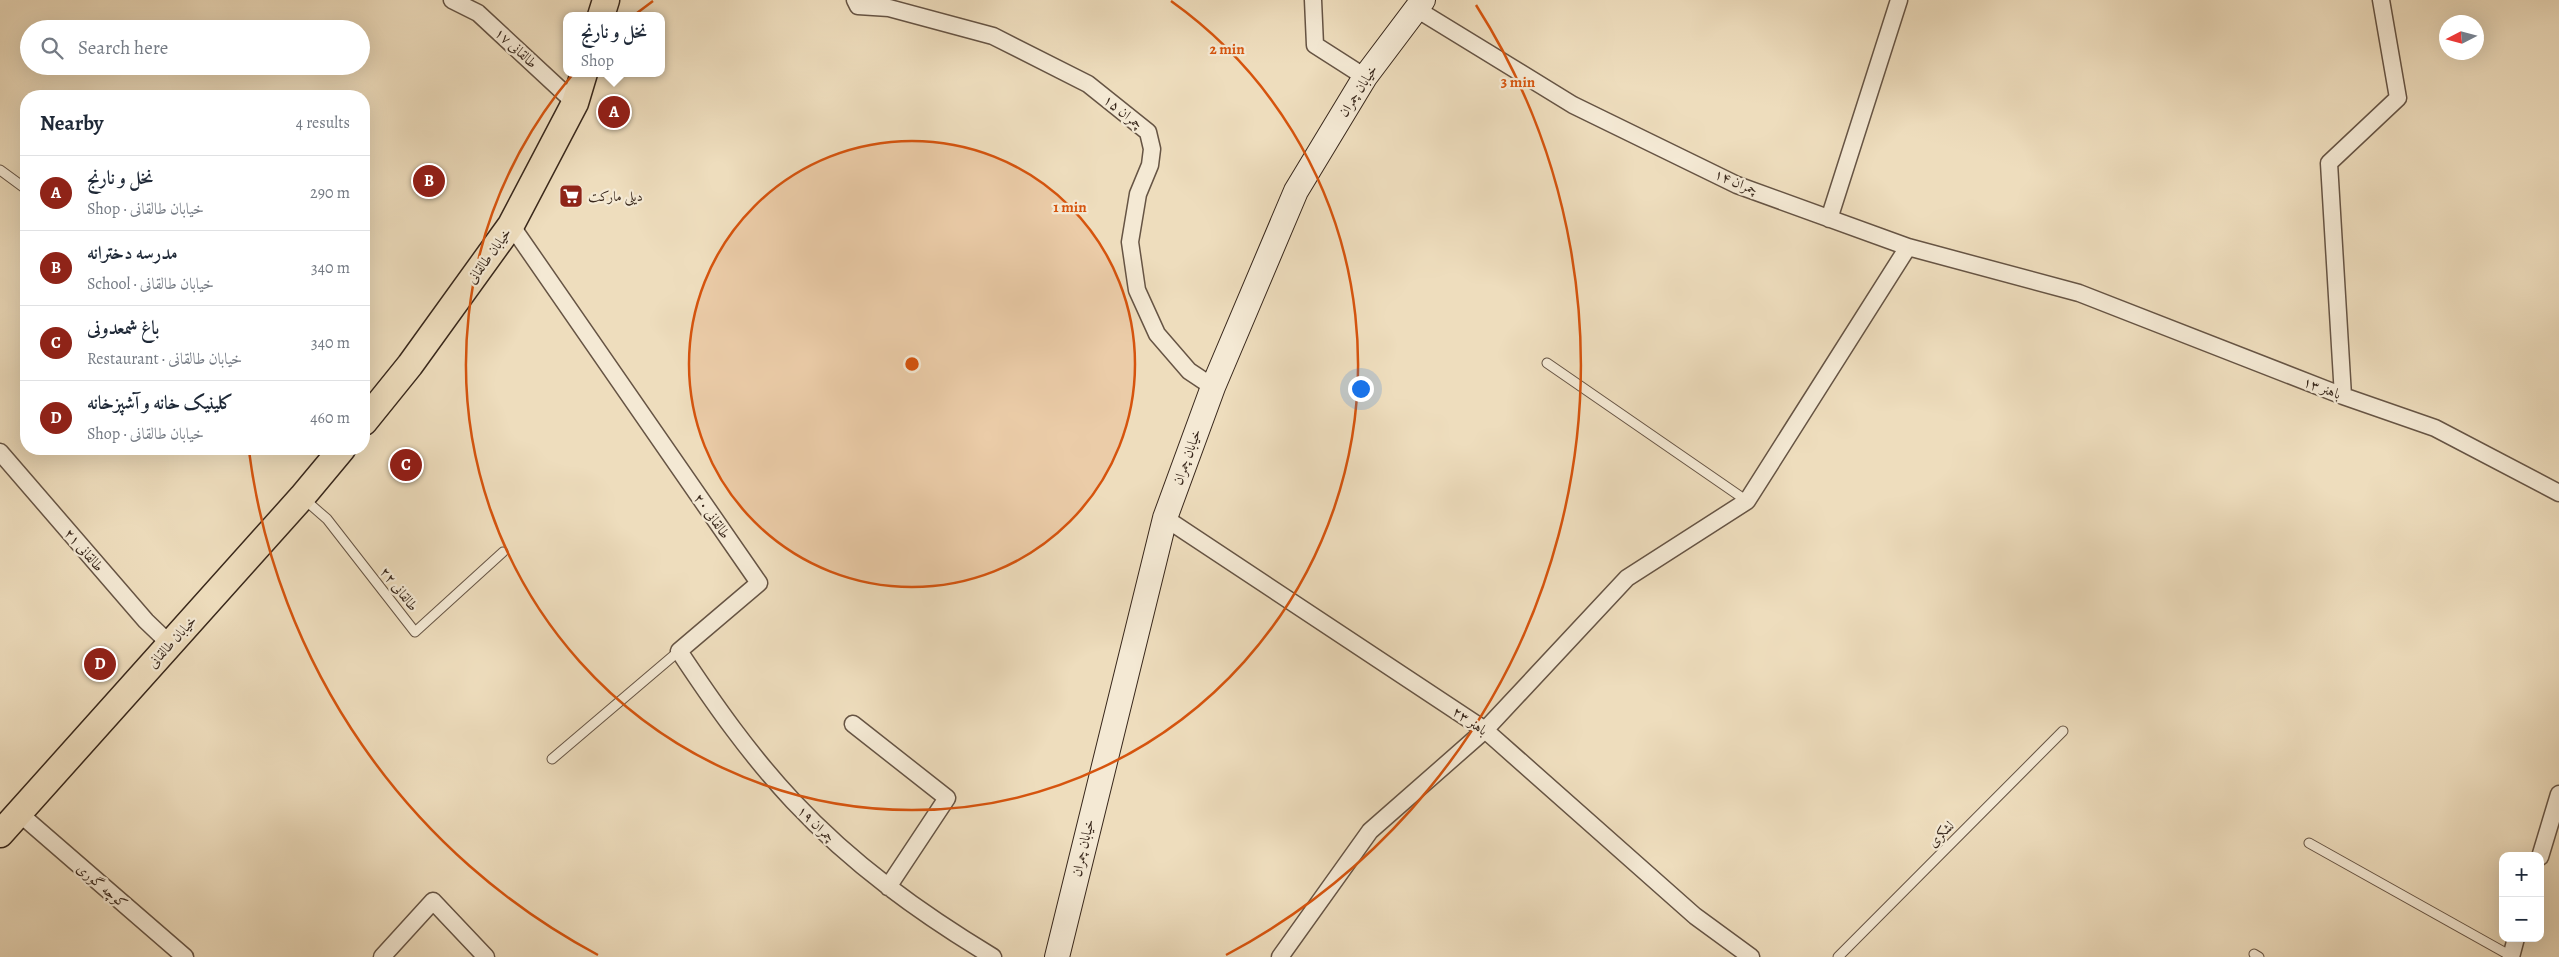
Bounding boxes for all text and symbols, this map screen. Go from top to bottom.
popup [563,12,665,77]
north arrow [2439,15,2484,60]
text: نخل و نارنج [581,19,647,45]
search box [20,20,370,75]
street label: طالقانی ۱۷ [491,23,541,73]
icon: search [38,34,66,62]
text: Search here [78,35,168,61]
text: 2 min [1209,39,1245,59]
text: Shop [581,50,614,72]
street label: خیابان چمران [1334,61,1382,121]
text: 3 min [1501,72,1536,92]
street label: چمران ۱۵ [1099,90,1147,134]
pin: A [598,93,630,131]
text: Nearby [40,109,103,137]
text: 4 results [296,112,350,134]
pin: B [413,162,445,200]
street label: چمران ۱۴ [1711,164,1761,200]
text: نخل و نارنج [87,165,153,191]
text: A [51,182,61,204]
text: 290 m [310,182,350,204]
supermarket icon: دیلی مارکت [558,183,584,209]
place label: دیلی مارکت [588,187,643,206]
text: 1 min [1053,197,1087,217]
text: Shop · خیابان طالقانی [87,198,204,220]
street label: خیابان طالقانی [462,224,516,288]
text: مدرسه دخترانه [87,240,178,266]
text: B [51,257,61,279]
text: 340 m [311,257,350,279]
text: School · خیابان طالقانی [87,273,214,295]
text: باغ شمعدونی [87,315,159,341]
text: C [51,332,61,354]
text: 340 m [311,332,350,354]
text: Restaurant · خیابان طالقانی [87,348,242,370]
centre of rings [903,355,921,373]
street label: باهنر ۱۳ [2300,372,2344,404]
your location [1348,376,1374,402]
text: کلینیک خانه و آشپزخانه [87,390,233,416]
text: D [50,407,62,429]
text: 460 m [310,407,350,429]
text: Shop · خیابان طالقانی [87,423,204,445]
street label: خیابان چمران [1168,426,1206,488]
pin: C [390,446,422,484]
street label: طالقانی ۲۰ [689,489,735,543]
street label: طالقانی ۲۱ [60,524,108,576]
street label: طالقانی ۲۲ [376,563,422,615]
street label: خیابان طالقانی [143,612,201,672]
pin: D [84,645,116,683]
street label: باهنر ۲۳ [1449,702,1492,740]
street label: چمران ۱۹ [793,801,839,847]
street label: خیابان چمران [1067,817,1099,879]
street label: لشکری [1924,817,1958,851]
map controls [2499,852,2544,942]
button: + [2499,852,2544,897]
street label: کوچه گوری [73,859,131,913]
button: − [2499,897,2544,942]

